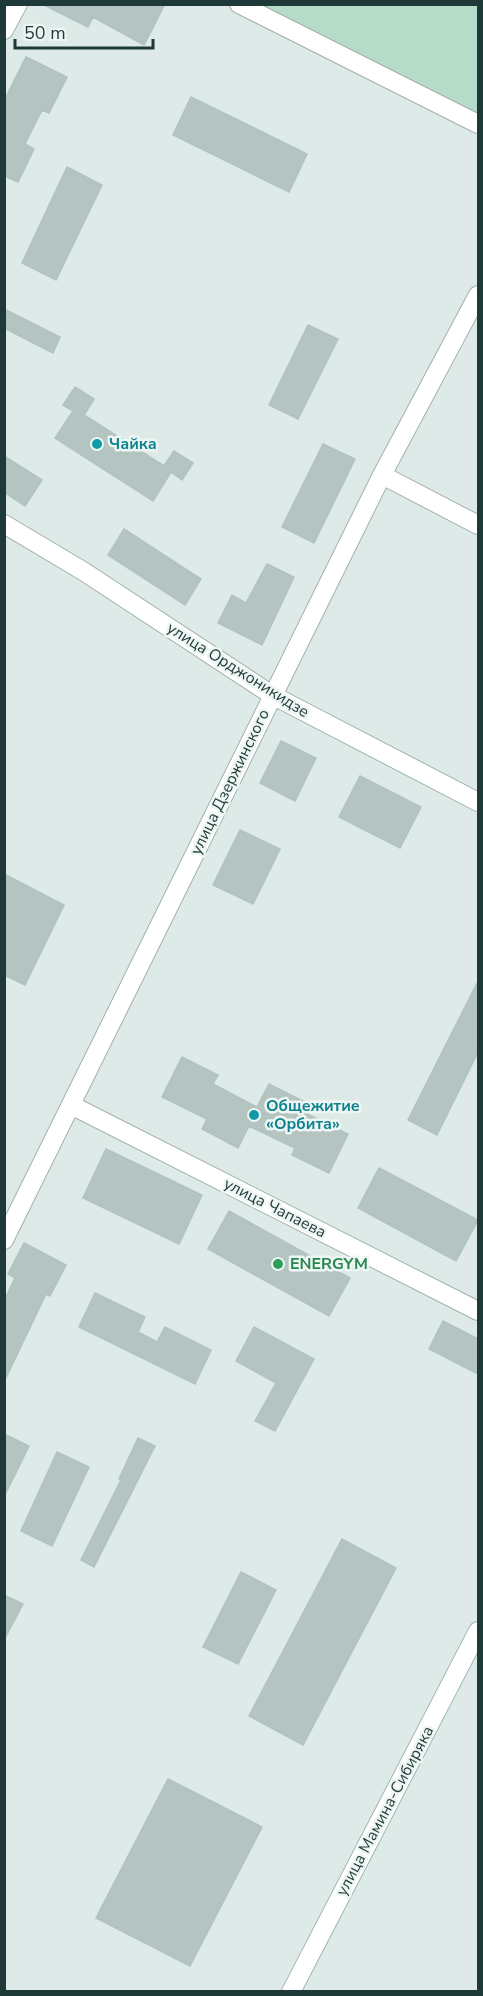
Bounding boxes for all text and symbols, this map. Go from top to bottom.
scale bar [15,12,153,50]
text: 50 m [24,21,66,45]
place label: Чайка [109,433,157,455]
marker: Чайка [90,437,104,451]
street label: улица Орджоникидзе [163,617,313,723]
street label: улица Дзержинского [185,705,275,859]
place label: Общежитие «Орбита» [266,1095,360,1135]
marker: Общежитие «Орбита» [247,1108,261,1122]
street label: улица Чапаева [220,1173,330,1243]
place label: ENERGYM [290,1253,368,1275]
marker: ENERGYM [271,1257,285,1271]
street label: улица Мамина-Сибиряка [331,1722,439,1900]

